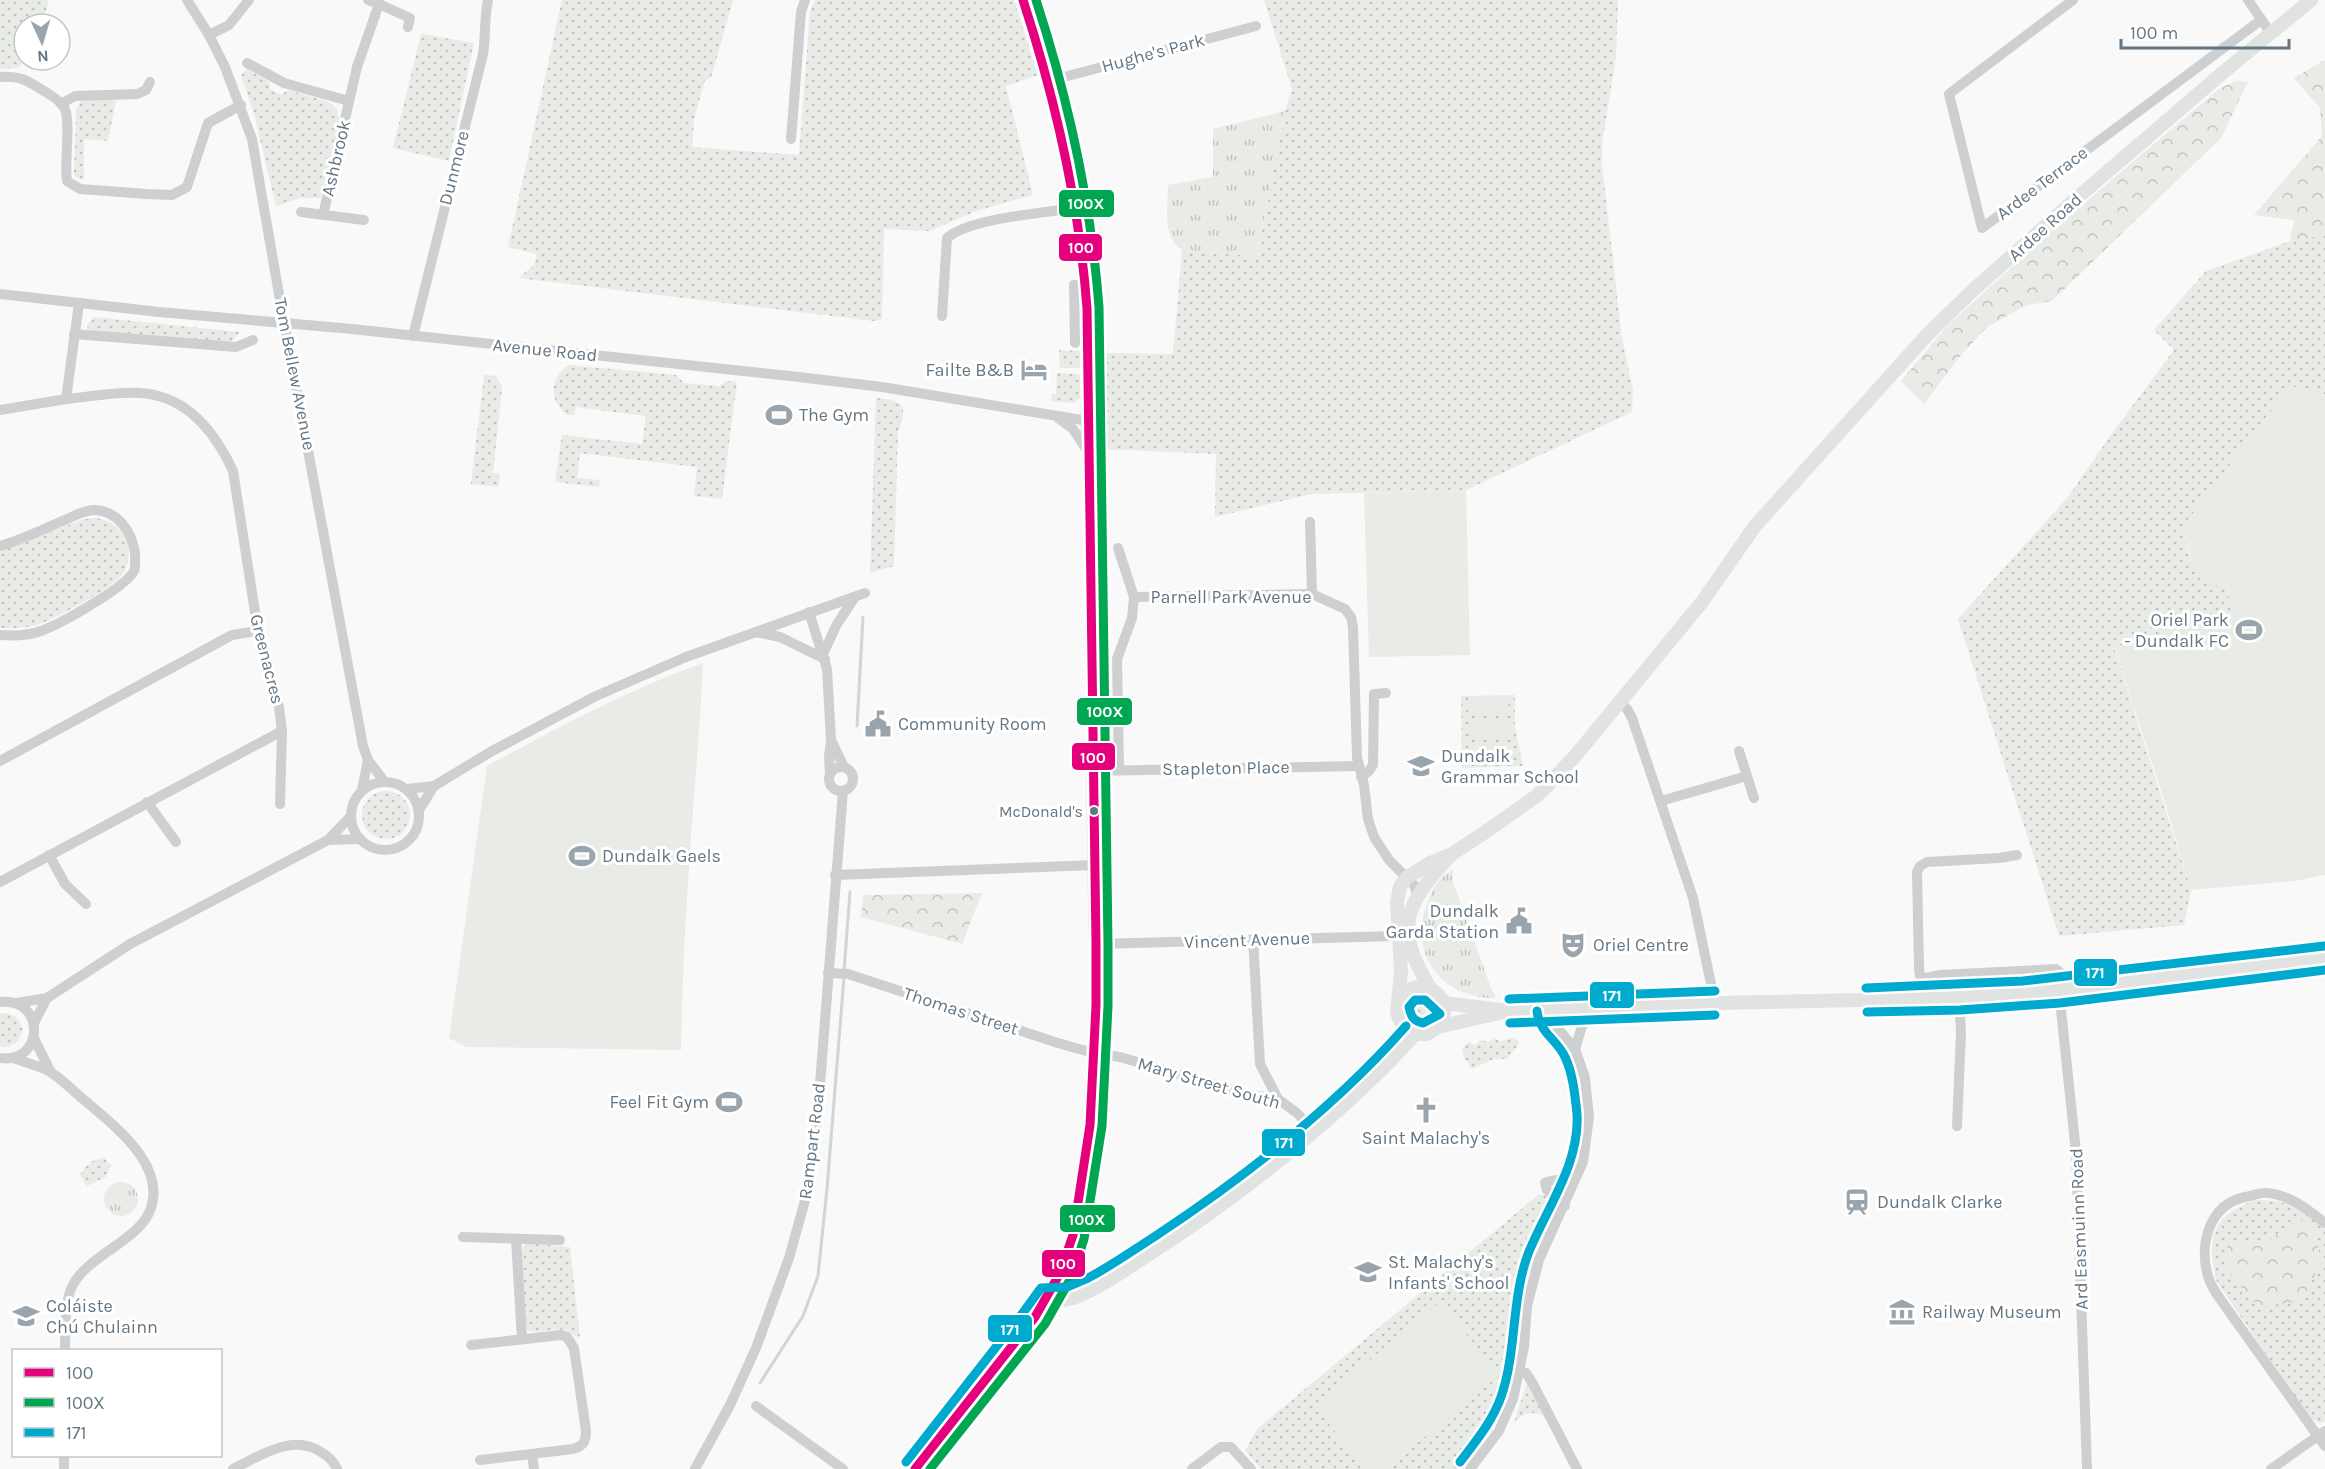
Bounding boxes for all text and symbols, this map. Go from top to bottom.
north arrow [12,12,72,72]
scale bar [2121,12,2289,50]
text: 100 m [2130,22,2178,44]
street label: Hughe's Park [1099,29,1207,77]
text: N [37,47,49,66]
street label: Ashbrook [317,118,355,198]
street label: Dunmore [434,128,474,208]
street label: Ardee Terrace [1992,142,2092,224]
street label: Ardee Road [2004,188,2086,266]
line badge: 100X [1058,189,1115,218]
text: 100X [1068,194,1104,213]
line badge: 100 [1058,233,1103,262]
text: 100 [1068,238,1094,257]
street label: Tom Bellew Avenue [269,296,321,452]
street label: Avenue Road [492,334,598,366]
hotel icon: Failte B&B [1019,355,1049,385]
place label: Failte B&B [926,359,1014,381]
sports icon: The Gym [764,400,794,430]
place label: The Gym [799,404,869,426]
street label: Parnell Park Avenue [1151,586,1311,608]
place label: Oriel Park - Dundalk FC [2124,609,2229,652]
street label: Greenacres [245,612,289,706]
sports icon: Oriel Park - Dundalk FC [2234,615,2264,645]
line badge: 100X [1076,697,1133,726]
text: 100X [1087,702,1123,721]
public building icon: Community Room [863,709,893,739]
place label: Community Room [898,713,1047,735]
line badge: 100 [1071,742,1116,771]
place label: Dundalk Grammar School [1441,745,1579,788]
text: 100 [1080,748,1106,767]
school or university icon: Dundalk Grammar School [1406,751,1436,781]
street label: Stapleton Place [1162,756,1290,780]
place label: McDonald's [999,802,1083,821]
marker: McDonald's [1088,805,1100,817]
sports icon: Dundalk Gaels [567,841,597,871]
place label: Dundalk Gaels [602,845,721,867]
place label: Dundalk Garda Station [1386,900,1499,943]
public building icon: Dundalk Garda Station [1504,906,1534,936]
street label: Vincent Avenue [1184,927,1310,953]
theatre icon: Oriel Centre [1558,930,1588,960]
place label: Oriel Centre [1593,934,1689,956]
line badge: 171 [2073,958,2118,987]
text: 171 [2085,963,2105,982]
line badge: 171 [1589,981,1635,1009]
street label: Thomas Street [901,982,1021,1040]
text: 171 [1602,986,1622,1005]
street label: Mary Street South [1135,1052,1283,1114]
street label: Rampart Road [794,1081,830,1201]
sports icon: Feel Fit Gym [714,1087,744,1117]
place label: Feel Fit Gym [610,1091,709,1113]
church icon: Saint Malachy's [1411,1095,1441,1125]
place label: Saint Malachy's [1362,1127,1490,1149]
line badge: 171 [1261,1128,1306,1157]
text: 171 [1274,1133,1294,1152]
street label: Ard Easmuinn Road [2065,1148,2093,1310]
station icon: Dundalk Clarke [1842,1187,1872,1217]
place label: Dundalk Clarke [1877,1191,2003,1213]
line badge: 100X [1059,1204,1116,1233]
text: 100X [1069,1210,1105,1229]
line badge: 100 [1041,1249,1086,1278]
place label: St. Malachy's Infants' School [1388,1251,1510,1294]
text: 100 [1050,1254,1076,1273]
school or university icon: St. Malachy's Infants' School [1353,1257,1383,1287]
place label: Coláiste Chú Chulainn [46,1295,158,1338]
museum icon: Railway Museum [1887,1297,1917,1327]
school or university icon: Coláiste Chú Chulainn [11,1301,41,1331]
place label: Railway Museum [1922,1301,2062,1323]
line badge: 171 [987,1314,1033,1343]
text: 171 [1000,1320,1020,1339]
legend [12,1349,222,1457]
text: 100 [66,1362,93,1384]
text: 100X [66,1392,105,1414]
text: 171 [66,1422,86,1444]

